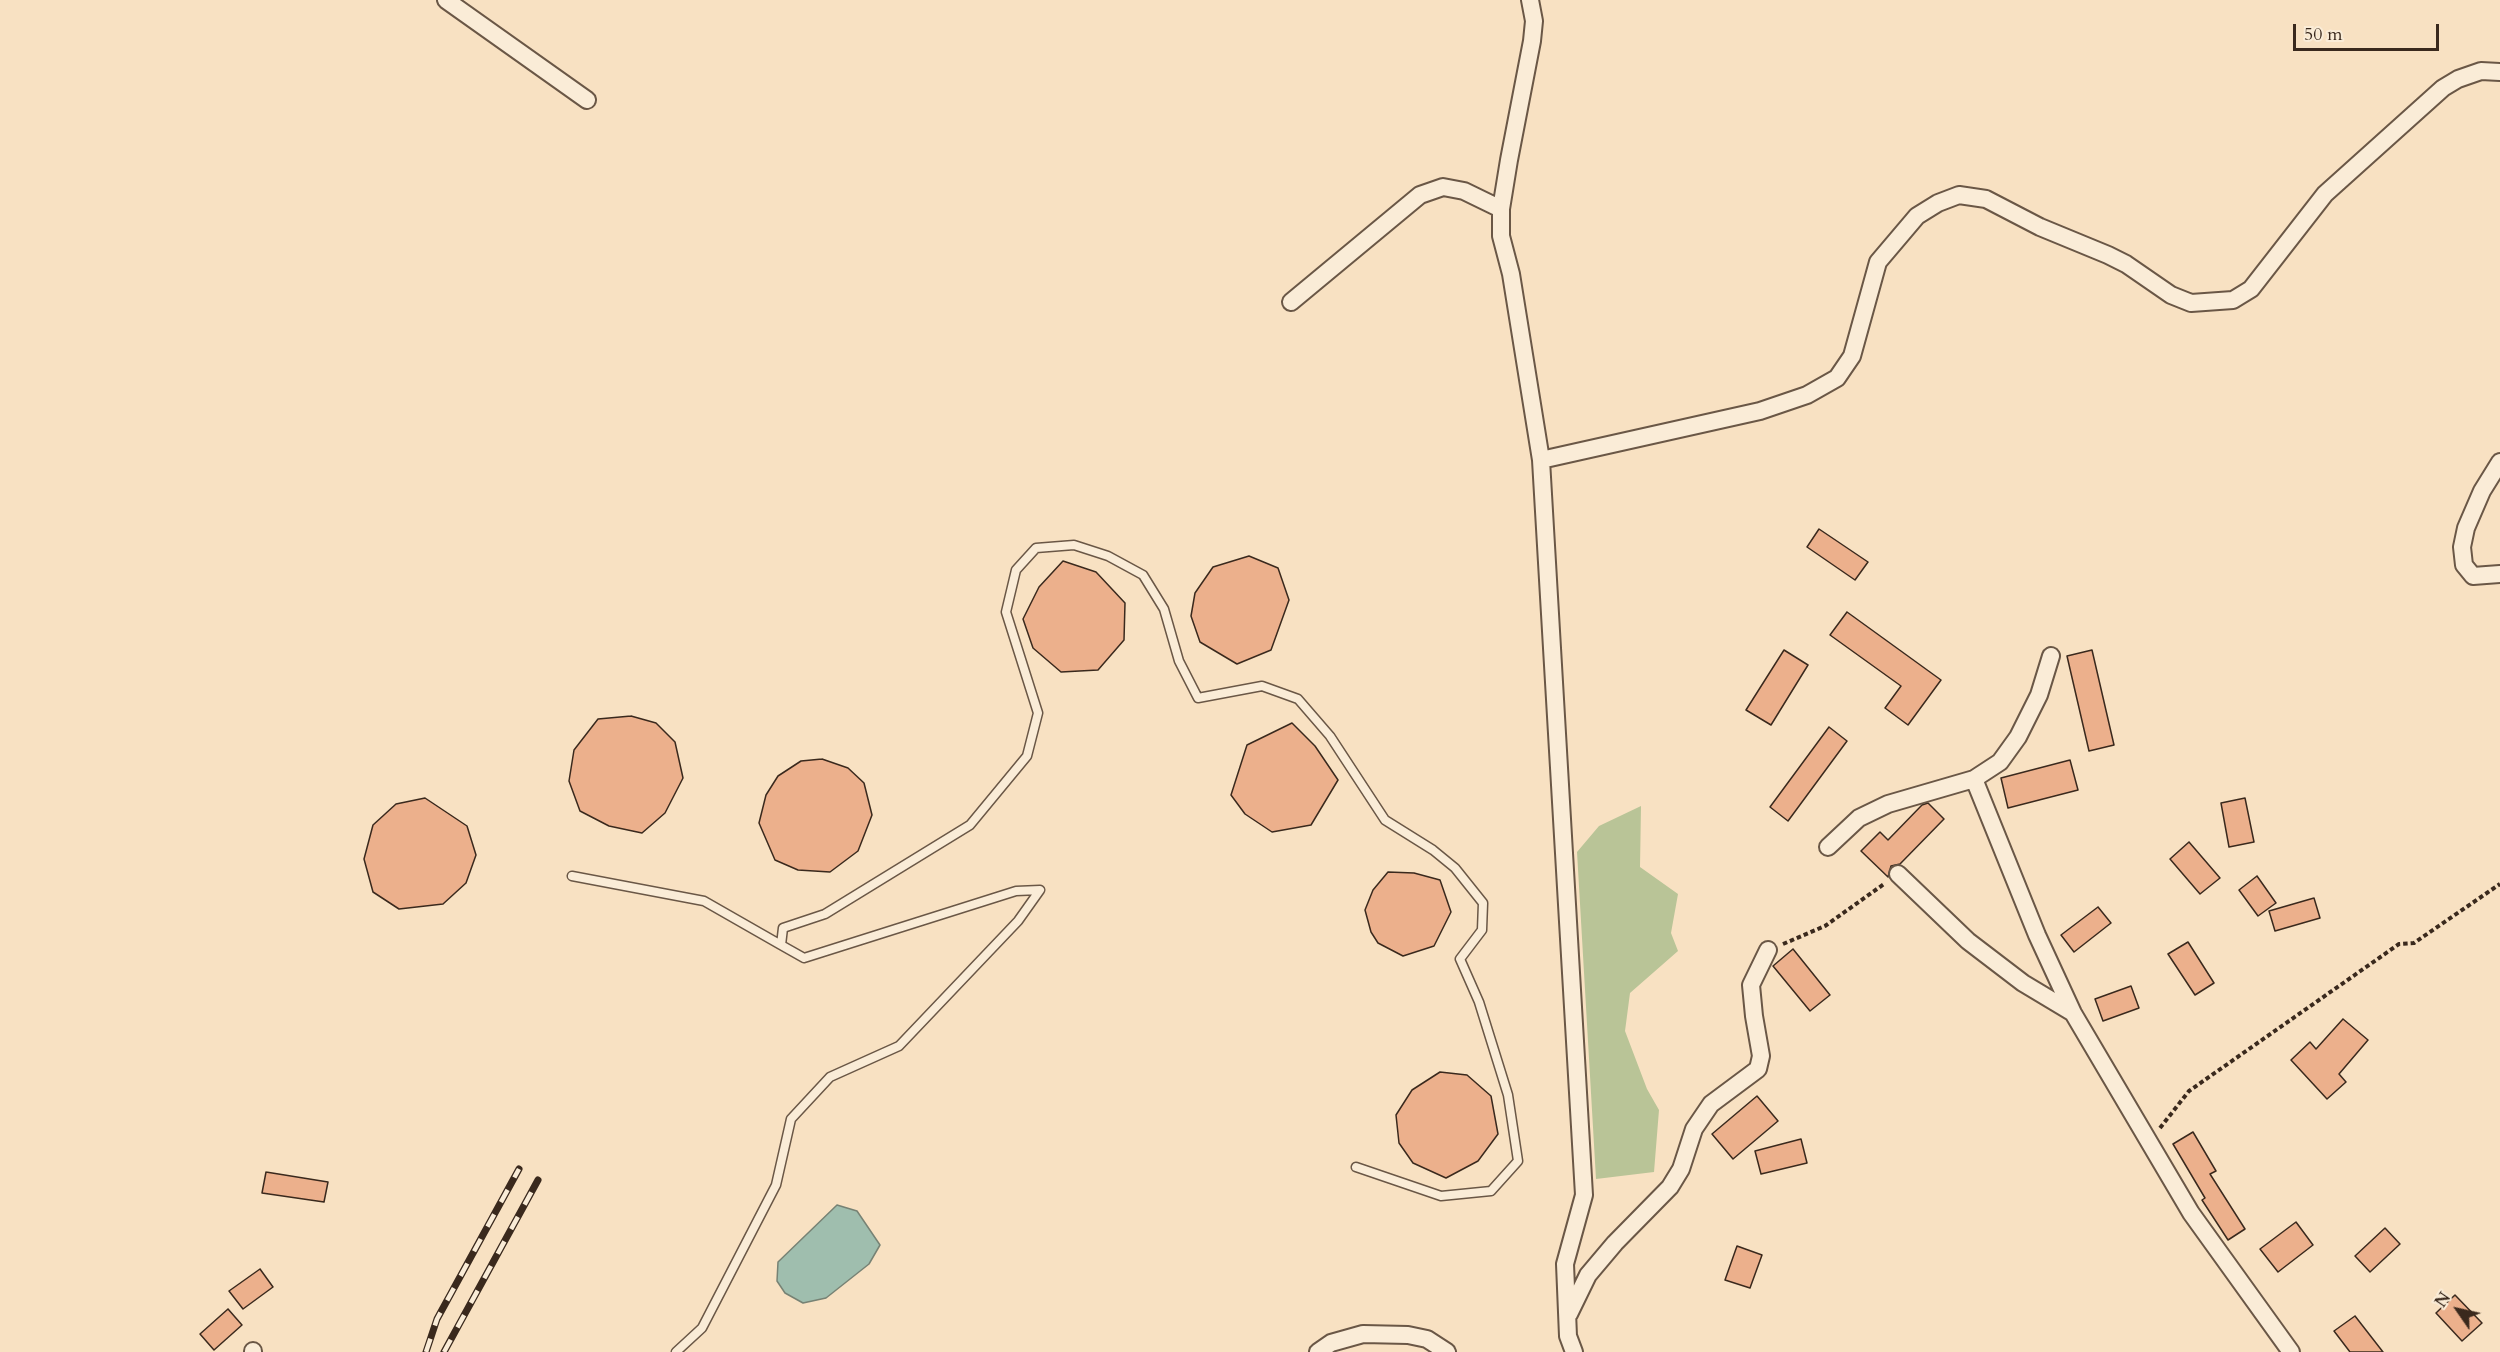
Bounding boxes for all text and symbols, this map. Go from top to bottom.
scale bar [2296,12,2442,50]
text: 50 m [2304,22,2343,47]
north arrow [2428,1280,2488,1340]
text: N [2430,1288,2456,1312]

